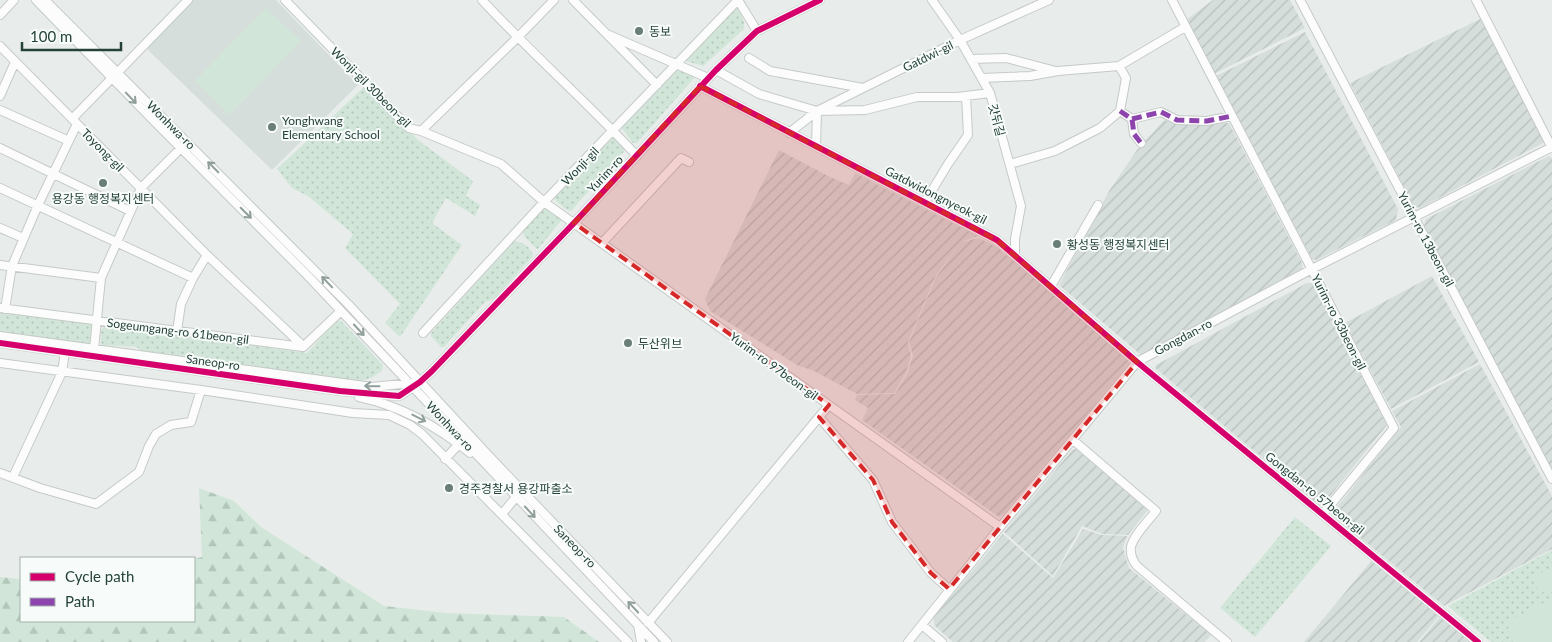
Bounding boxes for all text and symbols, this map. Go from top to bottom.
scale bar [22,20,121,52]
place label: 동보 [649,24,671,39]
marker: 동보 [633,25,645,37]
text: 100 m [30,27,72,45]
street label: Gatdwi-gil [900,37,956,75]
street label: Wonji-gil 30beon-gil [328,44,414,130]
one-way arrow [125,92,137,104]
street label: Wonhwa-ro [144,98,199,153]
street label: 갓뒤길 [985,102,1009,138]
place label: Yonghwang Elementary School [282,113,380,142]
marker: Yonghwang Elementary School [266,121,278,133]
street label: Toyong-gil [78,125,128,175]
street label: Wonji-gil [558,144,602,188]
street label: Yurim-ro [584,152,626,196]
one-way arrow [207,161,219,173]
street label: Gatdwidongnyeok-gil [883,163,989,227]
marker: 용강동 행정복지센터 [97,177,109,189]
street label: Yurim-ro 13beon-gil [1395,189,1457,289]
place label: 용강동 행정복지센터 [52,191,154,206]
one-way arrow [240,207,252,219]
place label: 황성동 행정복지센터 [1067,237,1169,252]
marker: 황성동 행정복지센터 [1051,238,1063,250]
street label: Yurim-ro 33beon-gil [1308,272,1370,372]
one-way arrow [321,276,334,288]
street label: Sogeumgang-ro 61beon-gil [106,315,250,347]
street label: Gongdan-ro [1152,315,1215,358]
one-way arrow [353,323,365,336]
street label: Yurim-ro 97beon-gil [727,329,821,403]
place label: 두산위브 [638,336,682,351]
marker: 두산위브 [622,337,634,349]
street label: Saneop-ro [185,351,241,373]
one-way arrow [364,381,380,390]
street label: Wonhwa-ro [423,398,477,454]
one-way arrow [411,414,426,423]
street label: Gongdan-ro 57beon-gil [1262,448,1368,538]
place label: 경주경찰서 용강파출소 [459,481,572,496]
marker: 경주경찰서 용강파출소 [443,482,455,494]
one-way arrow [524,506,536,519]
street label: Saneop-ro [551,521,599,571]
legend [20,557,195,622]
text: Cycle path [65,567,134,585]
text: Path [65,592,95,610]
one-way arrow [627,600,639,613]

